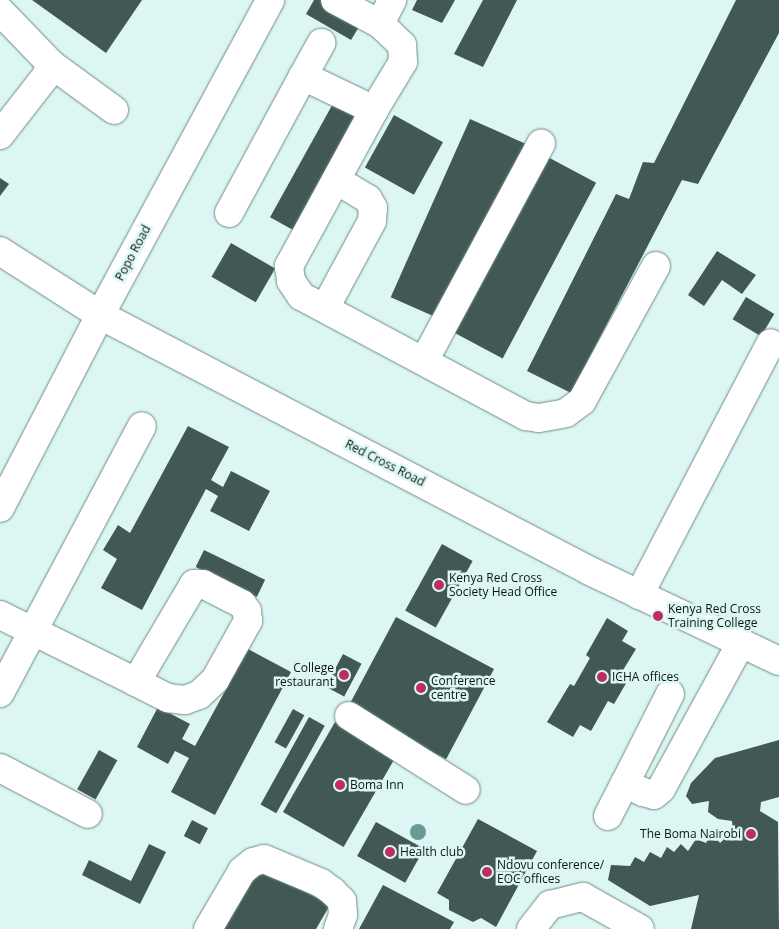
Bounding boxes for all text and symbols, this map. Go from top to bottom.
street label: Popo Road [112,223,154,283]
street label: Red Cross Road [343,437,427,489]
place label: Kenya Red Cross Society Head Office [449,571,557,599]
marker: Kenya Red Cross Society Head Office [433,579,445,591]
place label: Kenya Red Cross Training College [668,602,761,630]
marker: Kenya Red Cross Training College [652,610,664,622]
place label: College restaurant [275,661,334,689]
marker: College restaurant [338,669,350,681]
place label: ICHA offices [612,670,679,684]
marker: ICHA offices [596,671,608,683]
place label: Conference centre [431,674,495,702]
marker: Conference centre [415,682,427,694]
place label: Boma Inn [350,778,404,792]
marker: Boma Inn [334,779,346,791]
place label: The Boma Nairobi [640,827,741,841]
marker: The Boma Nairobi [745,828,757,840]
place label: Health club [400,845,464,859]
marker: Health club [384,846,396,858]
place label: Ndovu conference/ EOC offices [497,858,604,886]
marker: Ndovu conference/ EOC offices [481,866,493,878]

